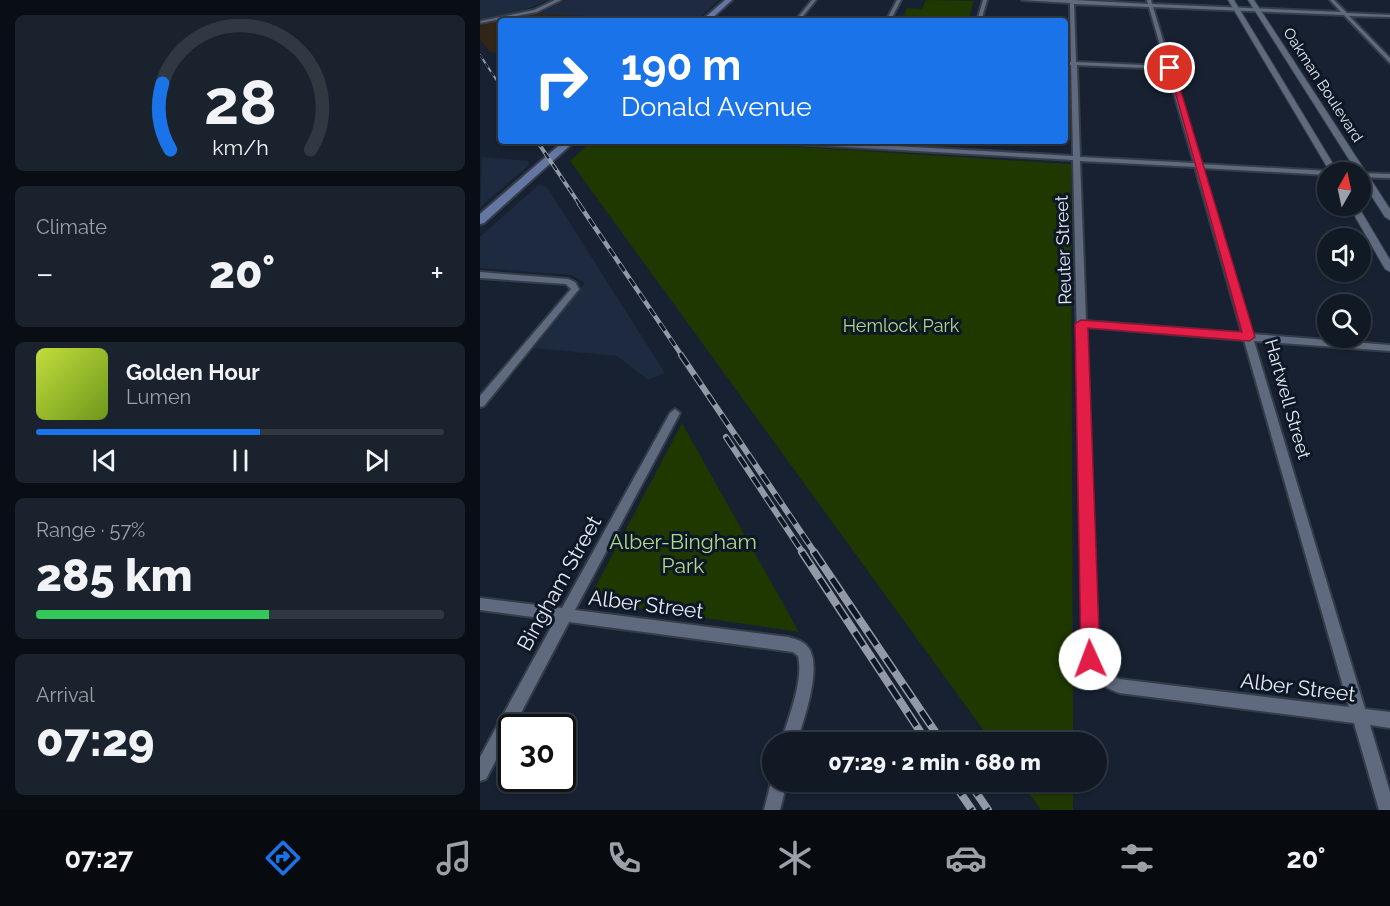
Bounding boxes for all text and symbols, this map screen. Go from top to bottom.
street label: Oakman Boulevard [1279,24,1367,146]
text: 190 m [621,41,741,90]
icon: right [522,42,600,120]
pin [1144,42,1195,93]
icon: arrive [1153,51,1186,84]
text: 28 [204,65,276,139]
text: Donald Avenue [621,91,812,122]
text: km/h [212,135,268,160]
north arrow [1317,162,1371,216]
map controls [1317,162,1371,348]
street label: Reuter Street [1051,195,1075,305]
text: Climate [36,215,107,239]
button: sound [1317,228,1371,282]
text: 20° [209,246,275,299]
text: − [36,254,54,293]
text: + [430,254,444,293]
button: search [1317,294,1371,348]
park label: Hemlock Park [843,315,960,336]
street label: Hartwell Street [1261,337,1315,461]
text: Golden Hour [126,359,260,385]
text: Lumen [126,385,191,409]
icon: previous [88,444,121,477]
icon: pause [224,444,257,477]
icon: next [360,444,393,477]
street label: Bingham Street [512,511,606,655]
text: Range · 57% [36,518,145,542]
park label: Alber-Bingham Park [609,529,757,578]
text: 285 km [36,549,193,602]
street label: Alber Street [587,585,705,623]
position arrow [1058,627,1122,691]
street label: Alber Street [1239,668,1357,706]
text: Arrival [36,683,95,707]
text: 07:29 [36,714,155,767]
speed limit sign: 30 [498,714,576,792]
text: 07:29 · 2 min · 680 m [828,749,1041,775]
icon: directions [262,837,304,879]
icon: music [433,837,475,879]
icon: phone [603,837,645,879]
icon: climate [774,837,816,879]
icon: car [945,837,987,879]
icon: filters [1116,837,1158,879]
text: 07:27 [64,843,133,874]
text: 20° [1286,843,1326,874]

